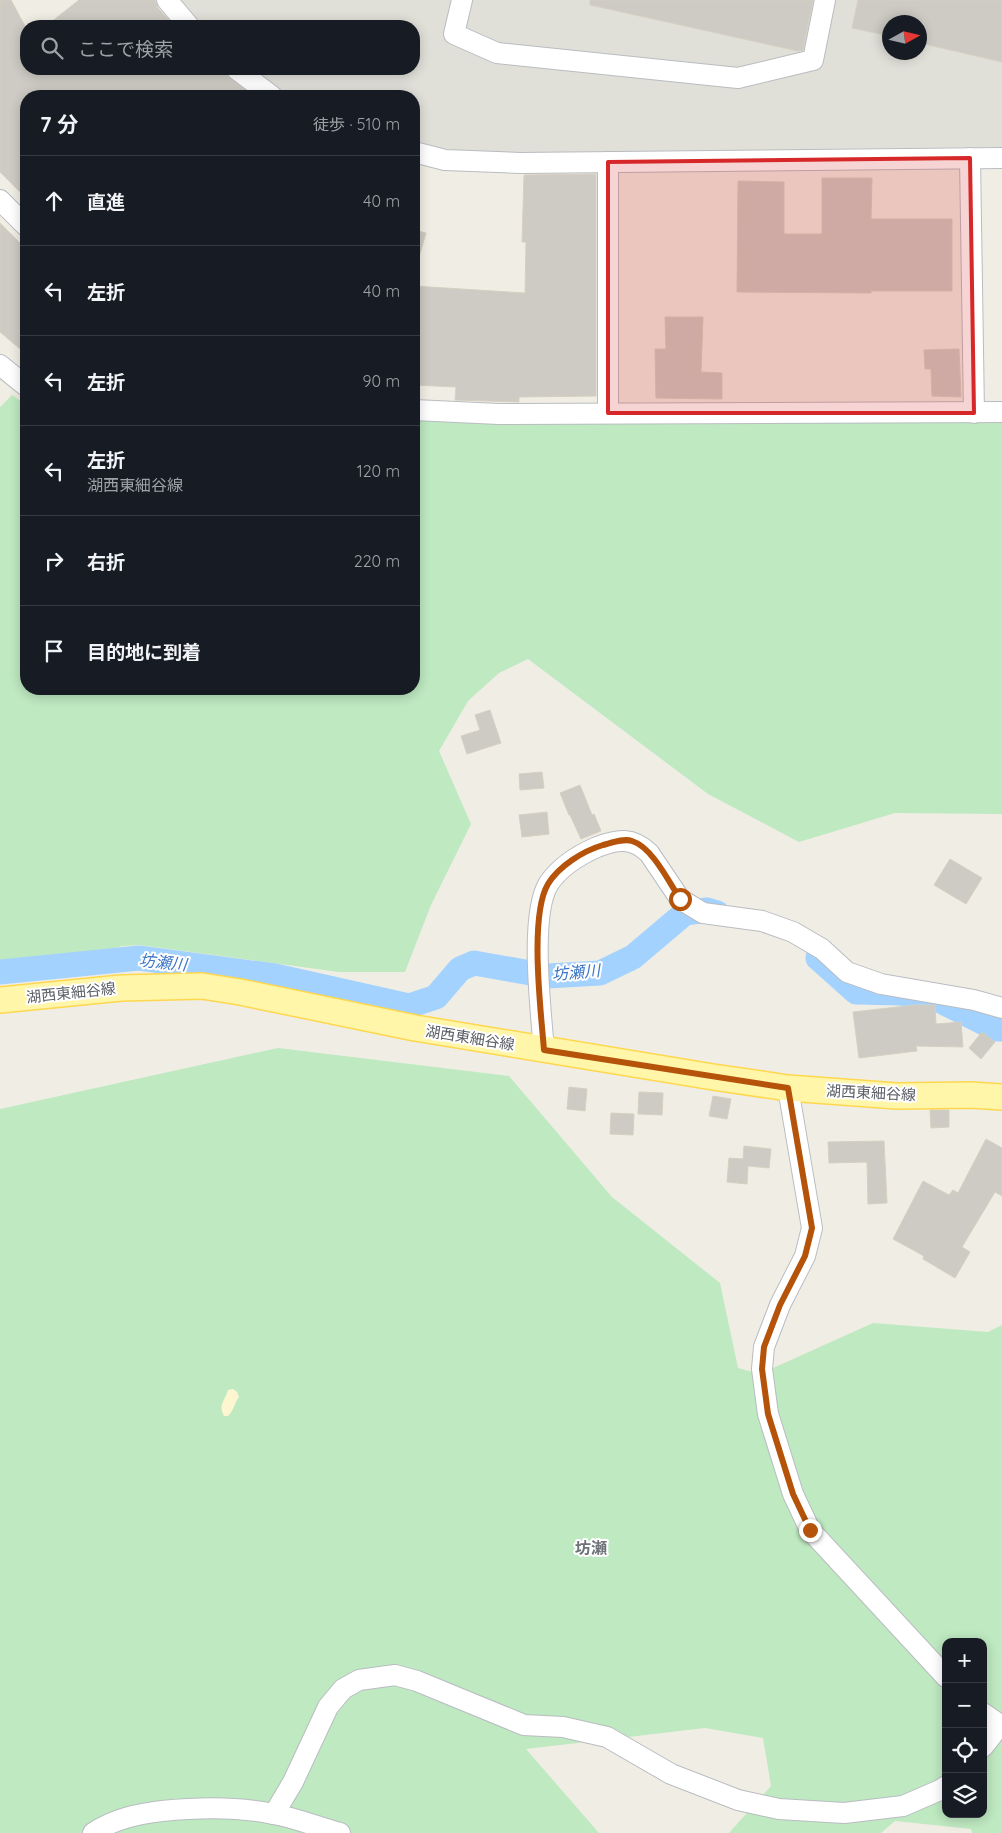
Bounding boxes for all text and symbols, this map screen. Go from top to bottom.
north arrow [882,15,927,60]
search box [20,20,420,75]
icon: search [38,34,66,62]
text: ここで検索 [78,37,173,61]
text: 7 分 [40,111,78,137]
text: 徒歩 · 510 m [313,114,400,134]
icon: ahead [40,187,68,215]
text: 直進 [87,190,125,214]
text: 40 m [363,191,400,211]
icon: left [40,277,68,305]
text: 左折 [87,280,125,304]
text: 40 m [363,281,400,301]
icon: left [40,367,68,395]
text: 左折 [87,370,125,394]
text: 90 m [363,371,400,391]
text: 左折 [87,448,125,472]
icon: left [40,457,68,485]
text: 120 m [357,461,400,481]
text: 湖西東細谷線 [87,475,183,495]
icon: right [40,547,68,575]
text: 右折 [87,550,125,574]
text: 220 m [354,551,400,571]
icon: arrive [40,637,68,665]
text: 目的地に到着 [87,640,201,664]
route start [669,888,692,911]
water label: 坊瀬川 [138,950,190,975]
water label: 坊瀬川 [551,960,603,984]
street label: 湖西東細谷線 [25,978,117,1007]
street label: 湖西東細谷線 [424,1021,516,1054]
street label: 湖西東細谷線 [826,1081,916,1104]
route end [799,1519,822,1542]
district label: 坊瀬 [575,1538,607,1558]
map controls [942,1638,987,1818]
button: + [942,1638,987,1683]
button: − [942,1683,987,1728]
button: locate [942,1728,987,1773]
button: layers [942,1773,987,1818]

